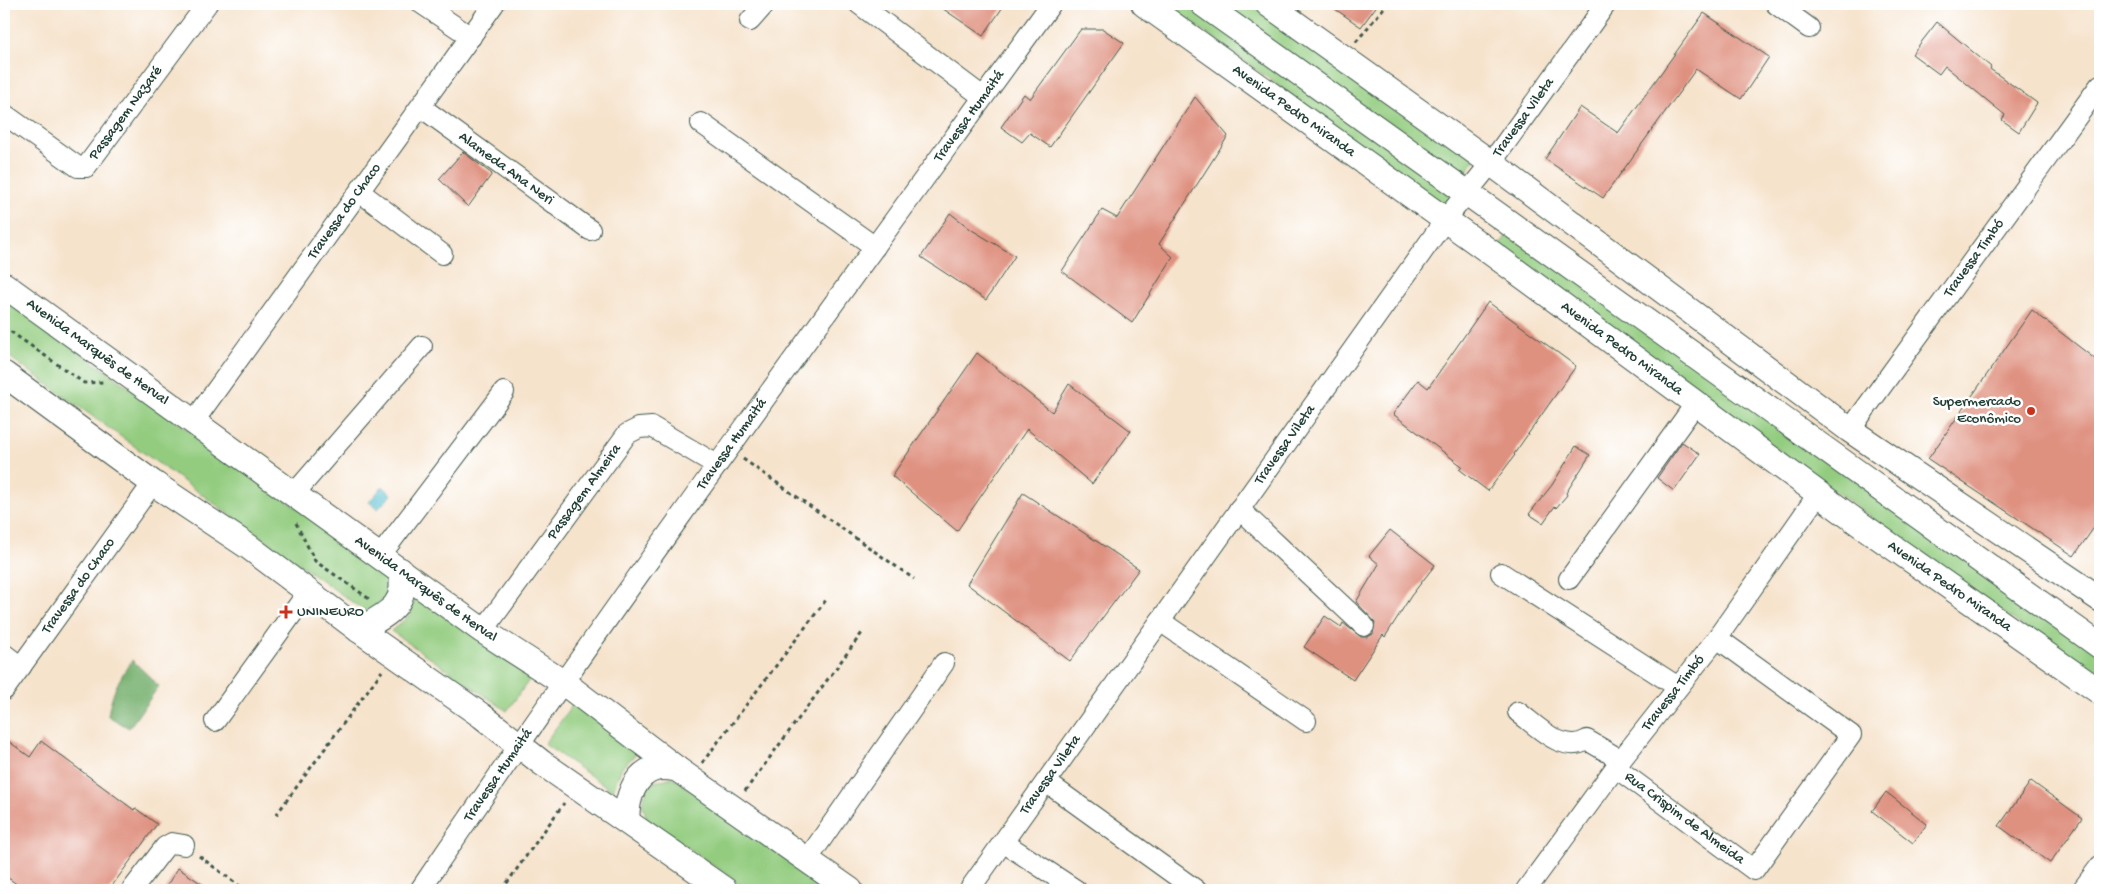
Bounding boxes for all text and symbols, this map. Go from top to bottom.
street label: Avenida Pedro Miranda [1228,61,1359,162]
street label: Passagem Nazaré [85,62,167,165]
street label: Travessa Humaitá [930,66,1009,167]
street label: Travessa Vileta [1488,74,1559,162]
street label: Alameda Ana Neri [455,128,557,209]
street label: Travessa do Chaco [303,160,385,264]
street label: Travessa Timbó [1939,216,2009,302]
street label: Avenida Marquês de Herval [23,295,172,410]
street label: Avenida Pedro Miranda [1557,298,1687,400]
place label: Supermercado Econômico [1933,393,2021,428]
street label: Travessa Humaitá [692,394,772,495]
street label: Travessa Vileta [1250,401,1320,489]
marker: Supermercado Econômico [2025,405,2037,417]
street label: Passagem Almeira [543,440,626,544]
street label: Avenida Marquês de Herval [351,532,500,647]
street label: Travessa do Chaco [37,534,120,639]
street label: Avenida Pedro Miranda [1884,537,2015,637]
place label: UNINEURO [297,603,364,621]
marker: UNINEURO [279,605,293,619]
street label: Travessa Timbó [1637,651,1709,736]
street label: Travessa Humaitá [460,725,537,826]
street label: Travessa Vileta [1016,731,1086,819]
street label: Rua Crispim de Almeida [1621,768,1749,869]

